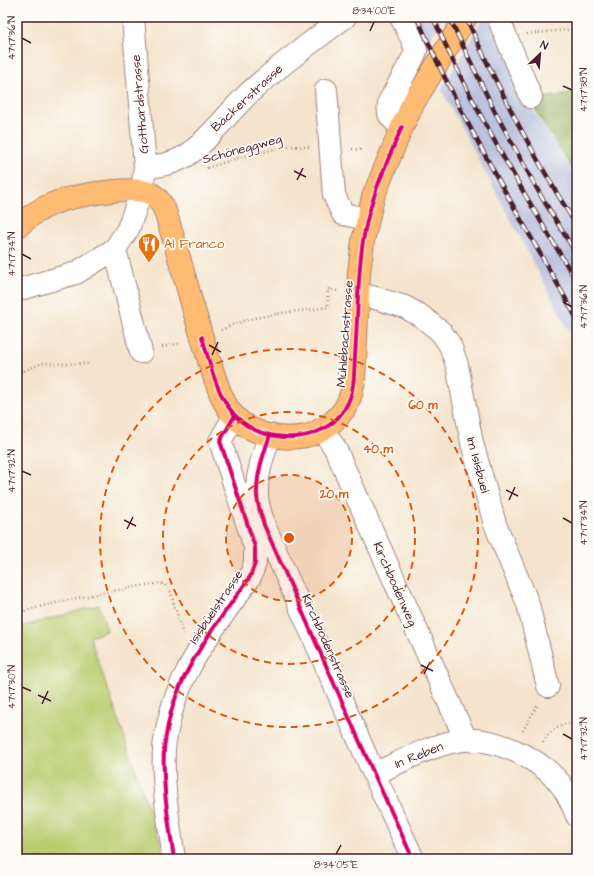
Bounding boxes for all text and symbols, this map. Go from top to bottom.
text: 8°34'00"E [352,4,396,18]
text: 47°17'36"N [5,16,19,60]
north arrow [520,34,560,74]
text: N [538,37,551,54]
street label: Gotthardstrasse [127,54,153,154]
street label: Bäckerstrasse [207,60,287,136]
text: 47°17'38"N [577,68,591,112]
street label: Schöneggweg [200,130,284,169]
restaurant icon: Al Franco [136,231,162,264]
text: 47°17'34"N [5,232,19,276]
place label: Al Franco [164,235,225,253]
street label: Mühlebachstrasse [332,280,358,388]
text: 47°17'36"N [577,285,591,329]
text: 60 m [408,397,438,414]
street label: Im Isisbüel [462,435,494,495]
text: 40 m [363,441,394,458]
text: 47°17'32"N [5,449,19,493]
text: 20 m [319,486,349,503]
text: 47°17'34"N [577,501,591,545]
centre of rings [282,531,296,545]
street label: Kirchbodenweg [367,539,422,630]
street label: Isisbüelstrasse [185,566,247,648]
street label: Kirchbodenstrasse [297,591,359,701]
text: 47°17'30"N [5,665,19,709]
text: 47°17'32"N [577,717,591,761]
street label: In Reben [392,737,446,773]
text: 8°34'05"E [314,858,358,872]

